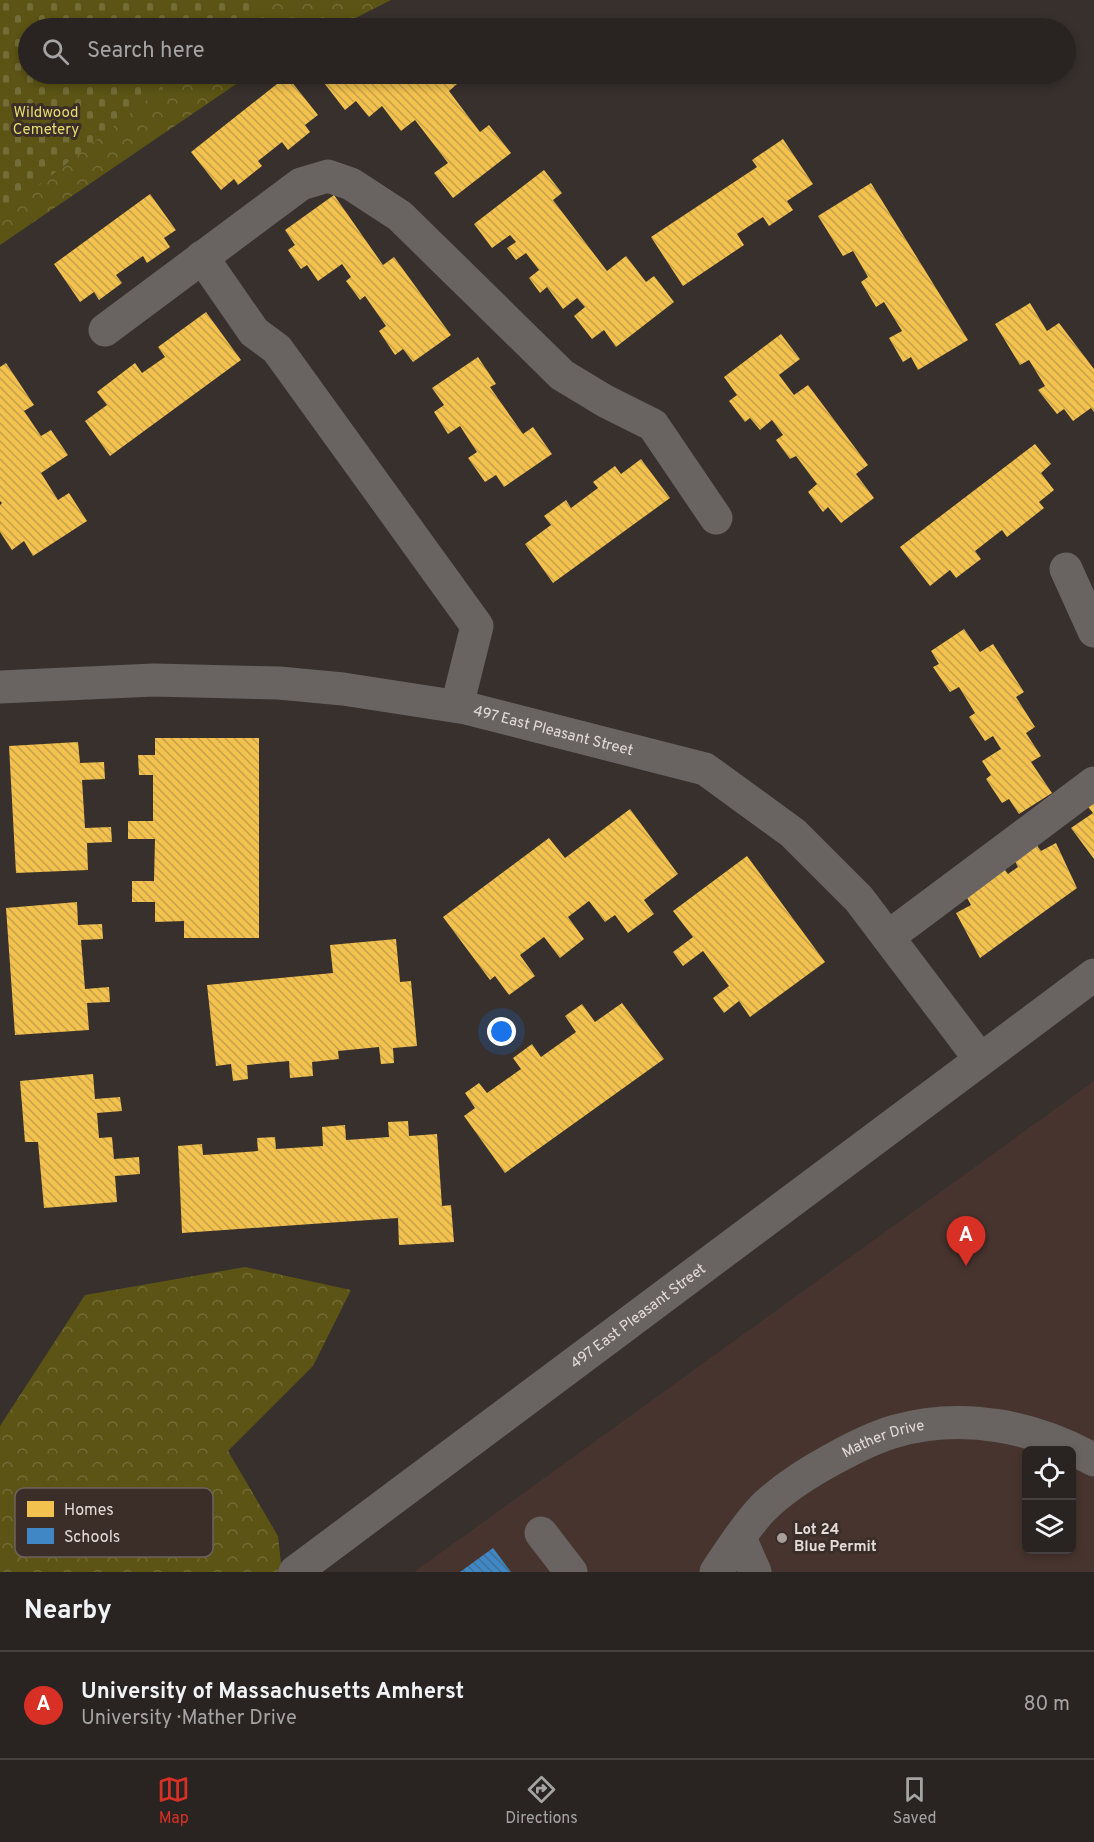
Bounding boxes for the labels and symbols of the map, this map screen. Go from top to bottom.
park label: Wildwood Cemetery [13,104,79,140]
street label: 497 East Pleasant Street [471,702,635,761]
your location [487,1017,516,1046]
pin: A [946,1216,986,1266]
street label: 497 East Pleasant Street [567,1260,710,1374]
street label: Mather Drive [839,1417,926,1463]
legend [15,1488,213,1557]
text: Homes [64,1501,114,1521]
place label: Lot 24 Blue Permit [794,1521,877,1557]
text: Schools [64,1528,120,1548]
marker: Lot 24 Blue Permit [775,1531,789,1545]

